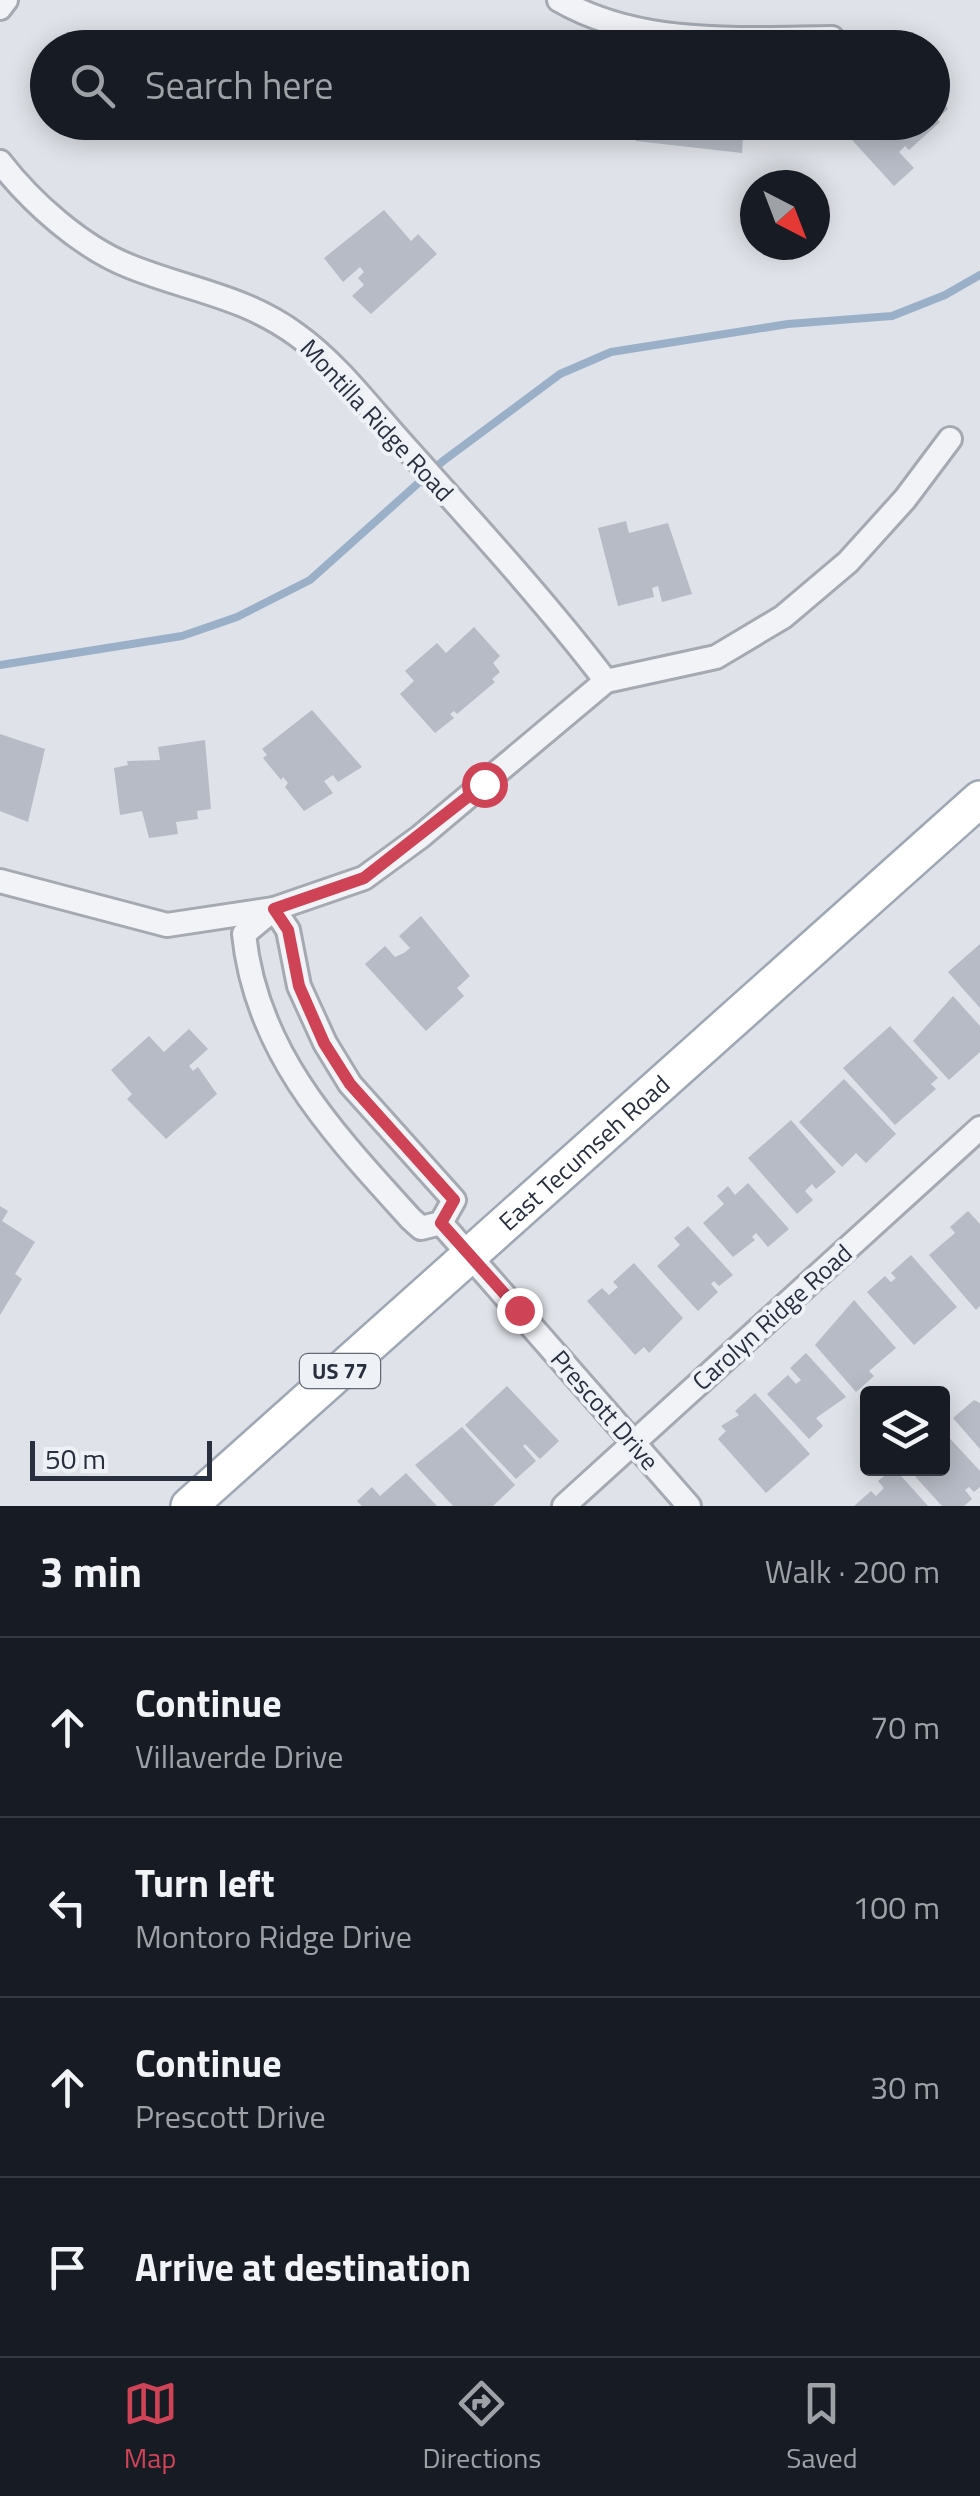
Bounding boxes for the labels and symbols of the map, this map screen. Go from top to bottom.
north arrow [740,170,830,260]
street label: Montilla Ridge Road [291,330,463,510]
route start [462,762,508,808]
street label: East Tecumseh Road [490,1066,678,1240]
street label: Carolyn Ridge Road [684,1235,860,1399]
route end [497,1288,543,1334]
street label: Prescott Drive [542,1341,668,1479]
road number: US 77 [300,1354,380,1388]
scale bar [30,1436,212,1480]

